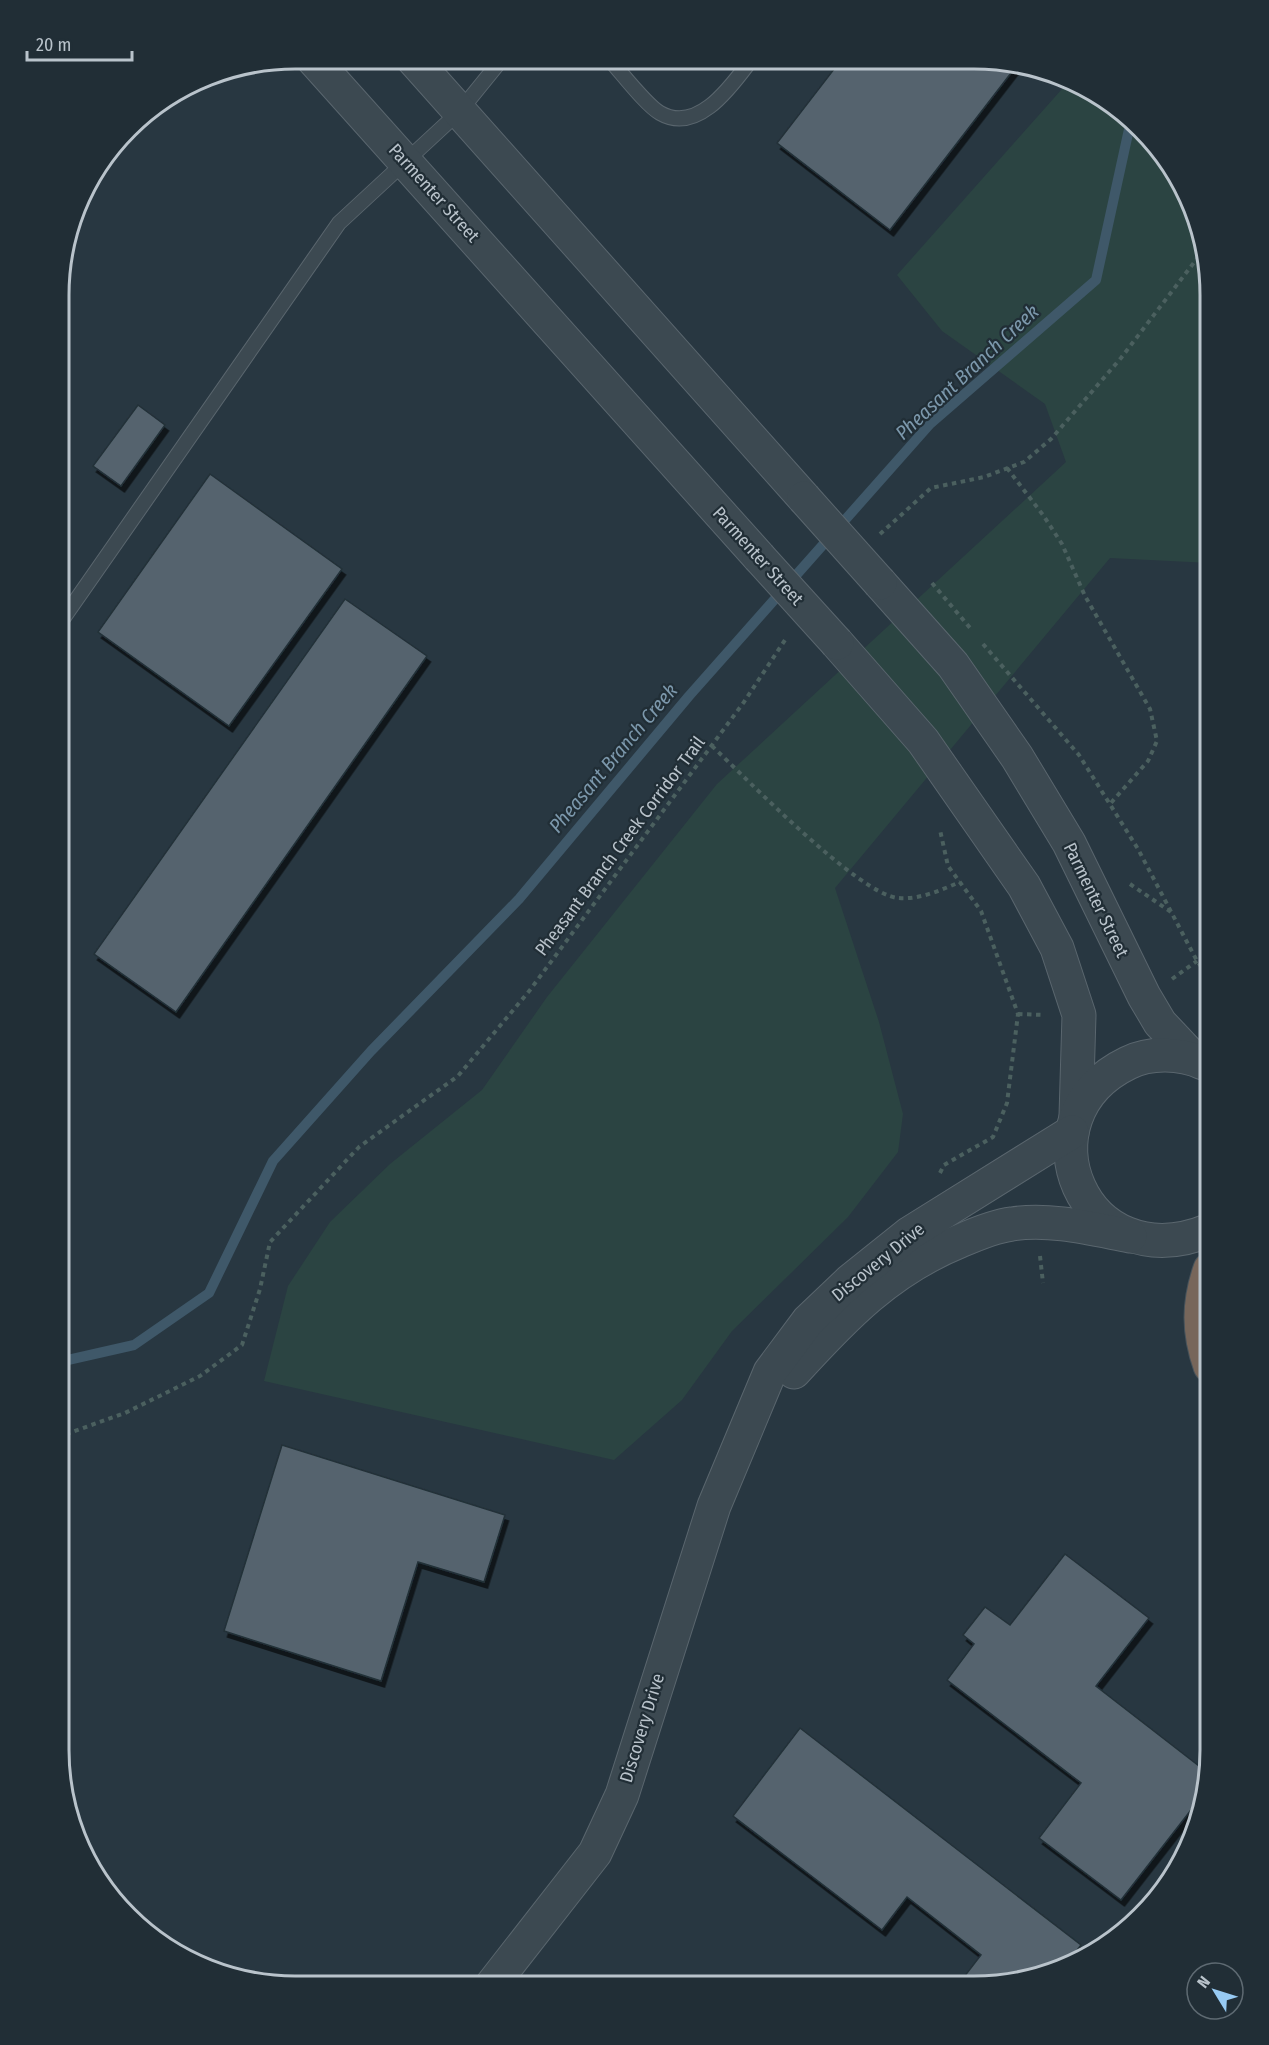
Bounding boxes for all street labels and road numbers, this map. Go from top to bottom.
street label: Parmenter Street [384,139,484,247]
street label: Parmenter Street [708,502,808,610]
street label: Pheasant Branch Creek Corridor Trail [530,732,710,960]
street label: Parmenter Street [1059,839,1133,961]
street label: Discovery Drive [827,1218,929,1306]
street label: Discovery Drive [615,1671,669,1785]

